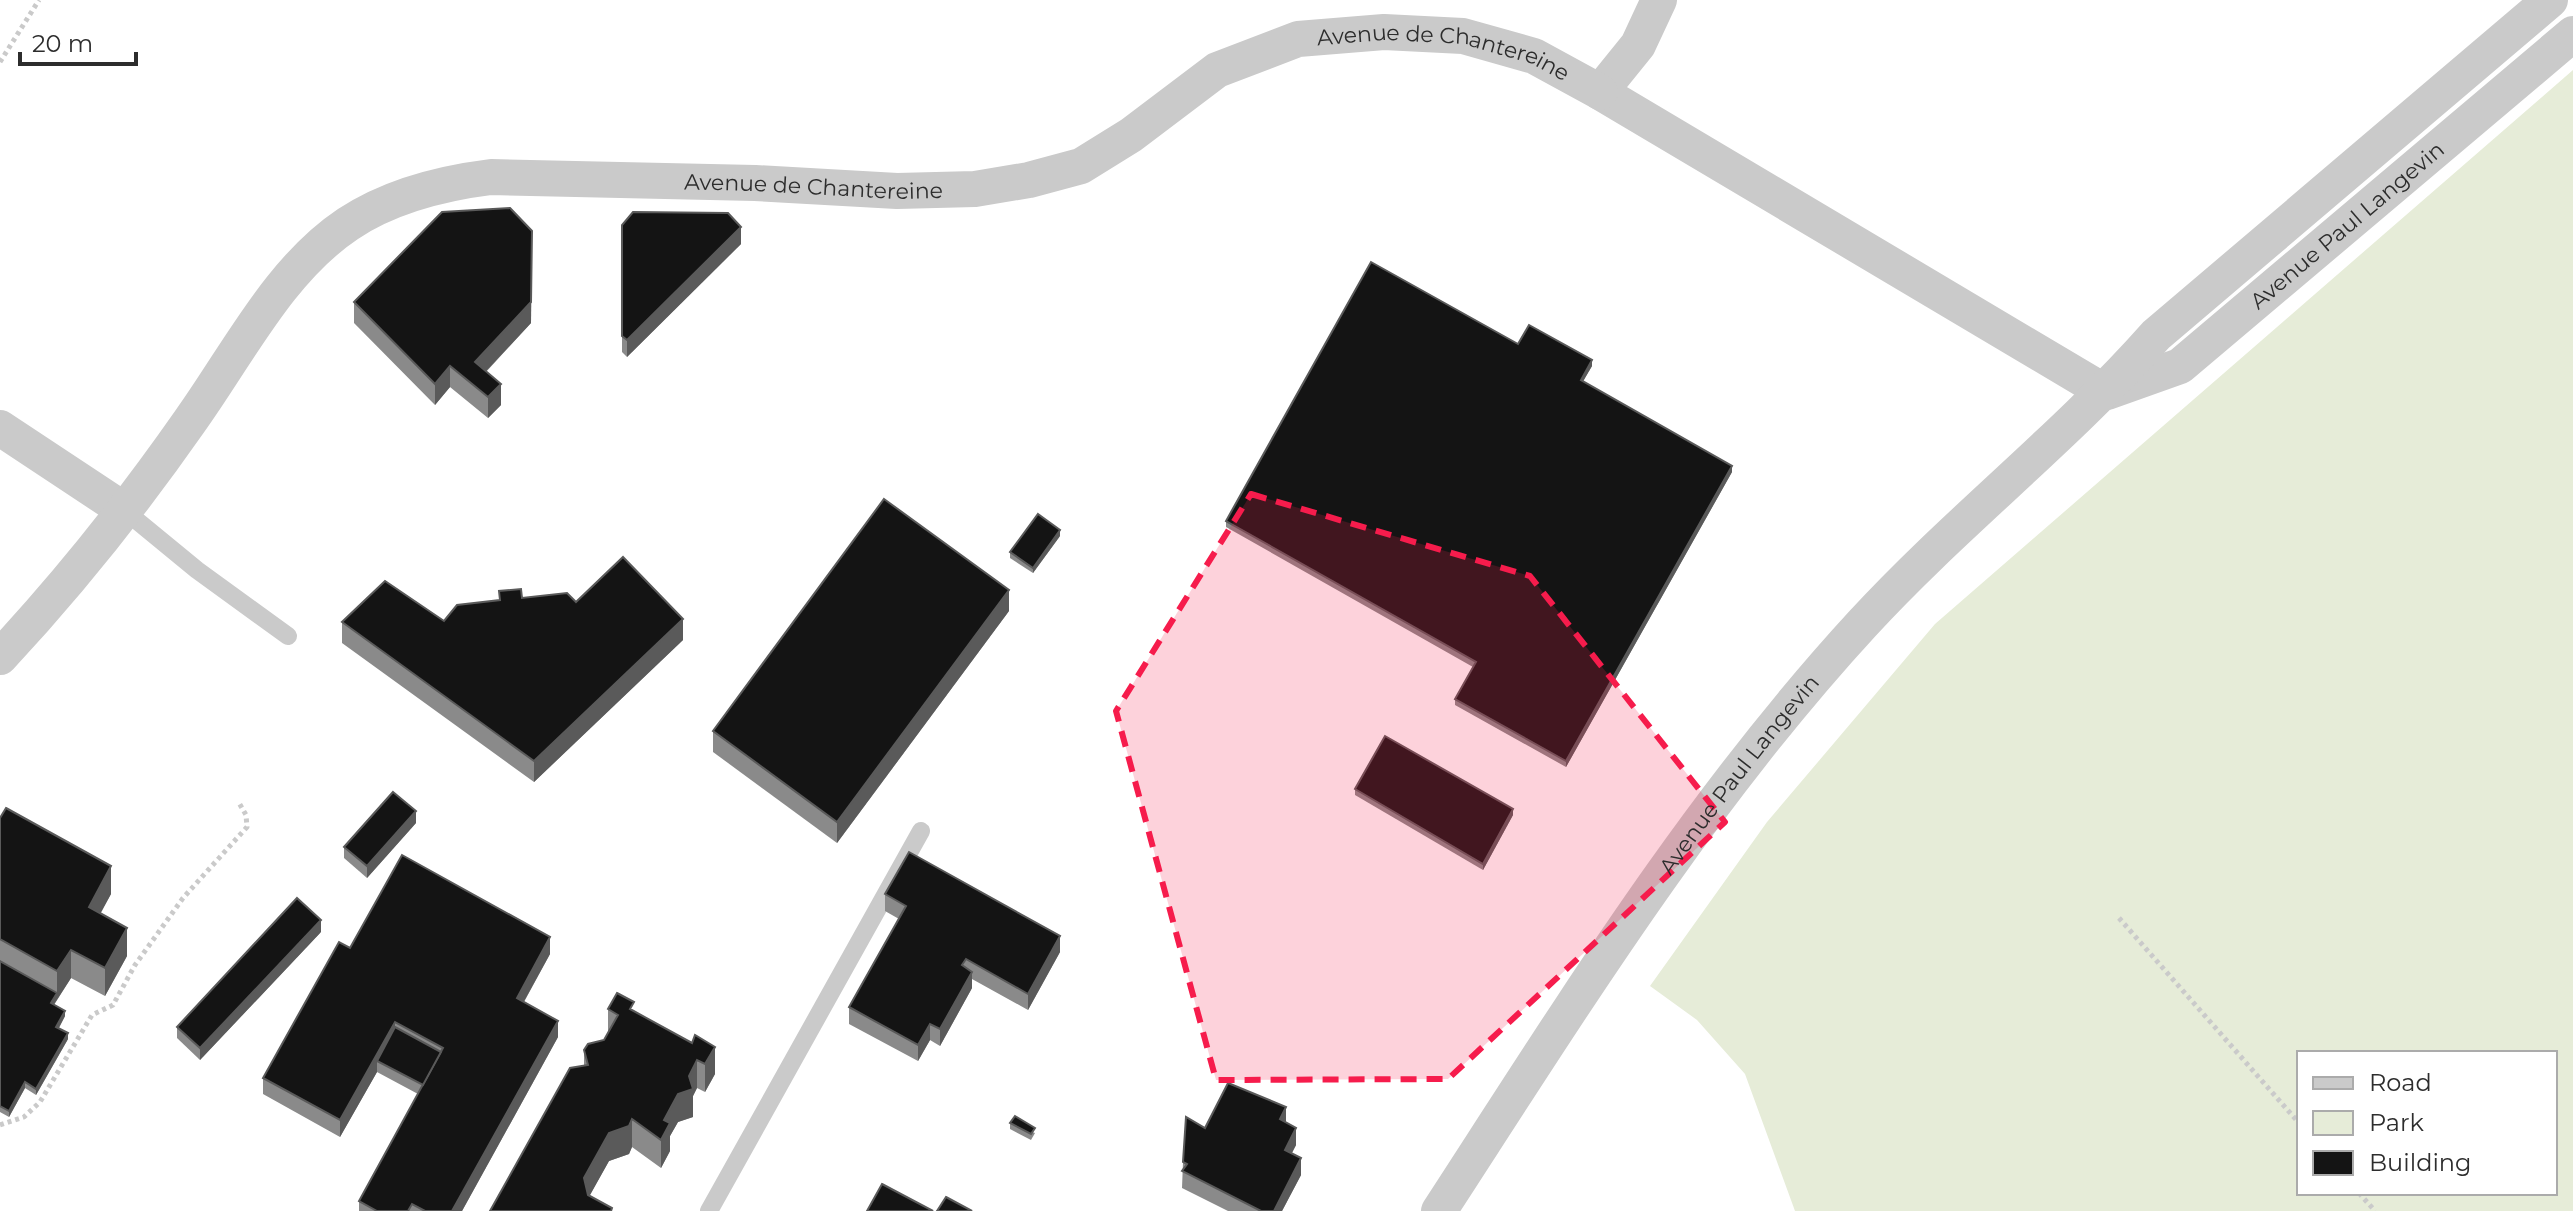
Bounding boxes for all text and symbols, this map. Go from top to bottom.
scale bar [20,16,136,66]
street label: Avenue de Chantereine [1316,19,1574,87]
text: 20 m [32,29,93,58]
street label: Avenue Paul Langevin [2245,136,2450,315]
street label: Avenue de Chantereine [684,168,943,205]
street label: Avenue Paul Langevin [1654,669,1825,880]
legend [2297,1051,2557,1195]
text: Road [2369,1068,2432,1097]
text: Park [2369,1108,2424,1137]
text: Building [2369,1148,2472,1177]

